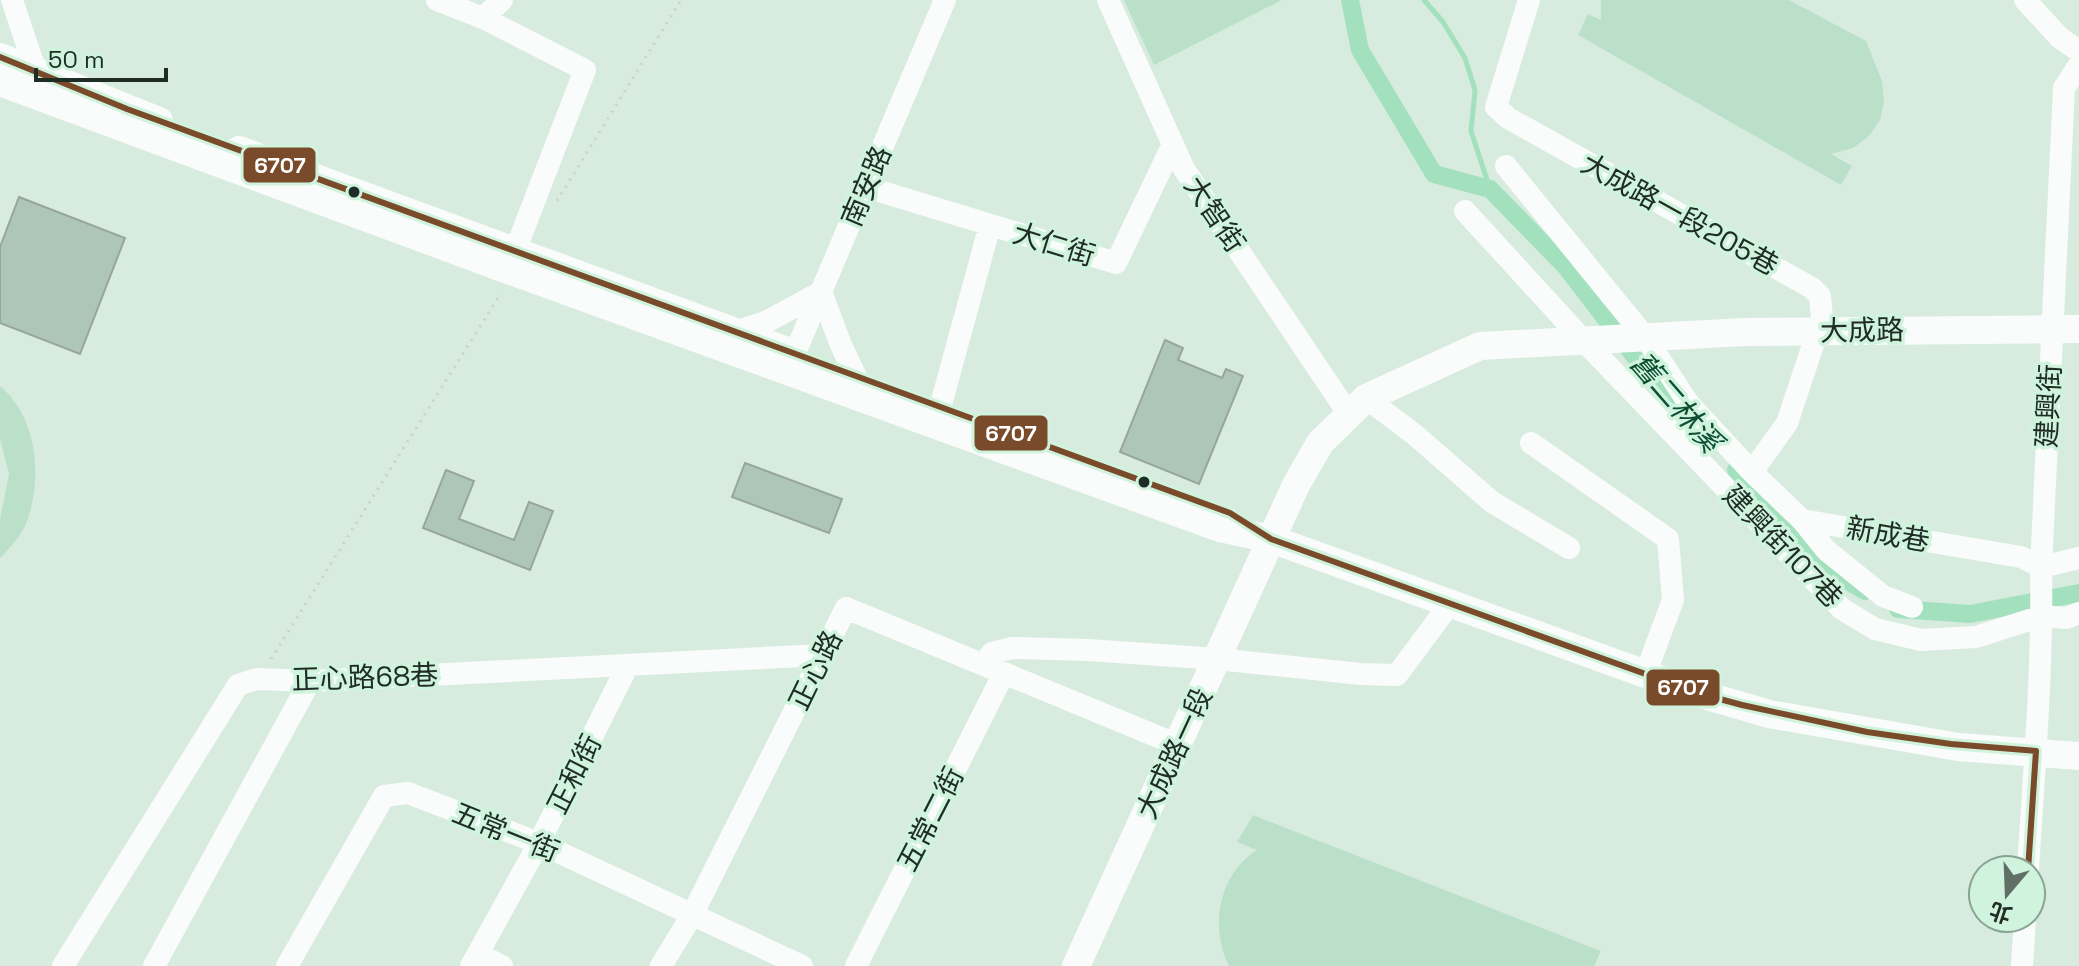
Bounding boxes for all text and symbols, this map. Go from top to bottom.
scale bar [36,32,166,82]
text: 50 m [48,44,105,75]
street label: 南安路 [833,140,899,232]
street label: 大成路一段205巷 [1575,145,1785,283]
line badge: 6707 [242,146,317,184]
text: 6707 [254,151,306,179]
street label: 大智街 [1177,169,1253,259]
unlabelled marker [346,184,362,200]
street label: 大仁街 [1009,215,1099,273]
street label: 大成路 [1820,311,1904,349]
water label: 舊二林溪 [1622,344,1733,463]
street label: 建興街 [2028,363,2068,449]
line badge: 6707 [973,414,1049,452]
text: 6707 [985,419,1037,447]
unlabelled marker [1136,474,1152,490]
street label: 建興街107巷 [1716,477,1850,615]
street label: 新成巷 [1844,509,1932,559]
street label: 正心路 [780,624,850,716]
street label: 正心路68巷 [291,656,439,698]
line badge: 6707 [1645,668,1721,707]
text: 6707 [1657,673,1709,701]
street label: 大成路一段 [1128,682,1220,824]
street label: 正和街 [539,728,609,820]
street label: 五常二街 [889,761,971,877]
street label: 五常一街 [447,794,565,870]
north arrow [1967,854,2047,934]
text: 北 [1986,896,2015,930]

